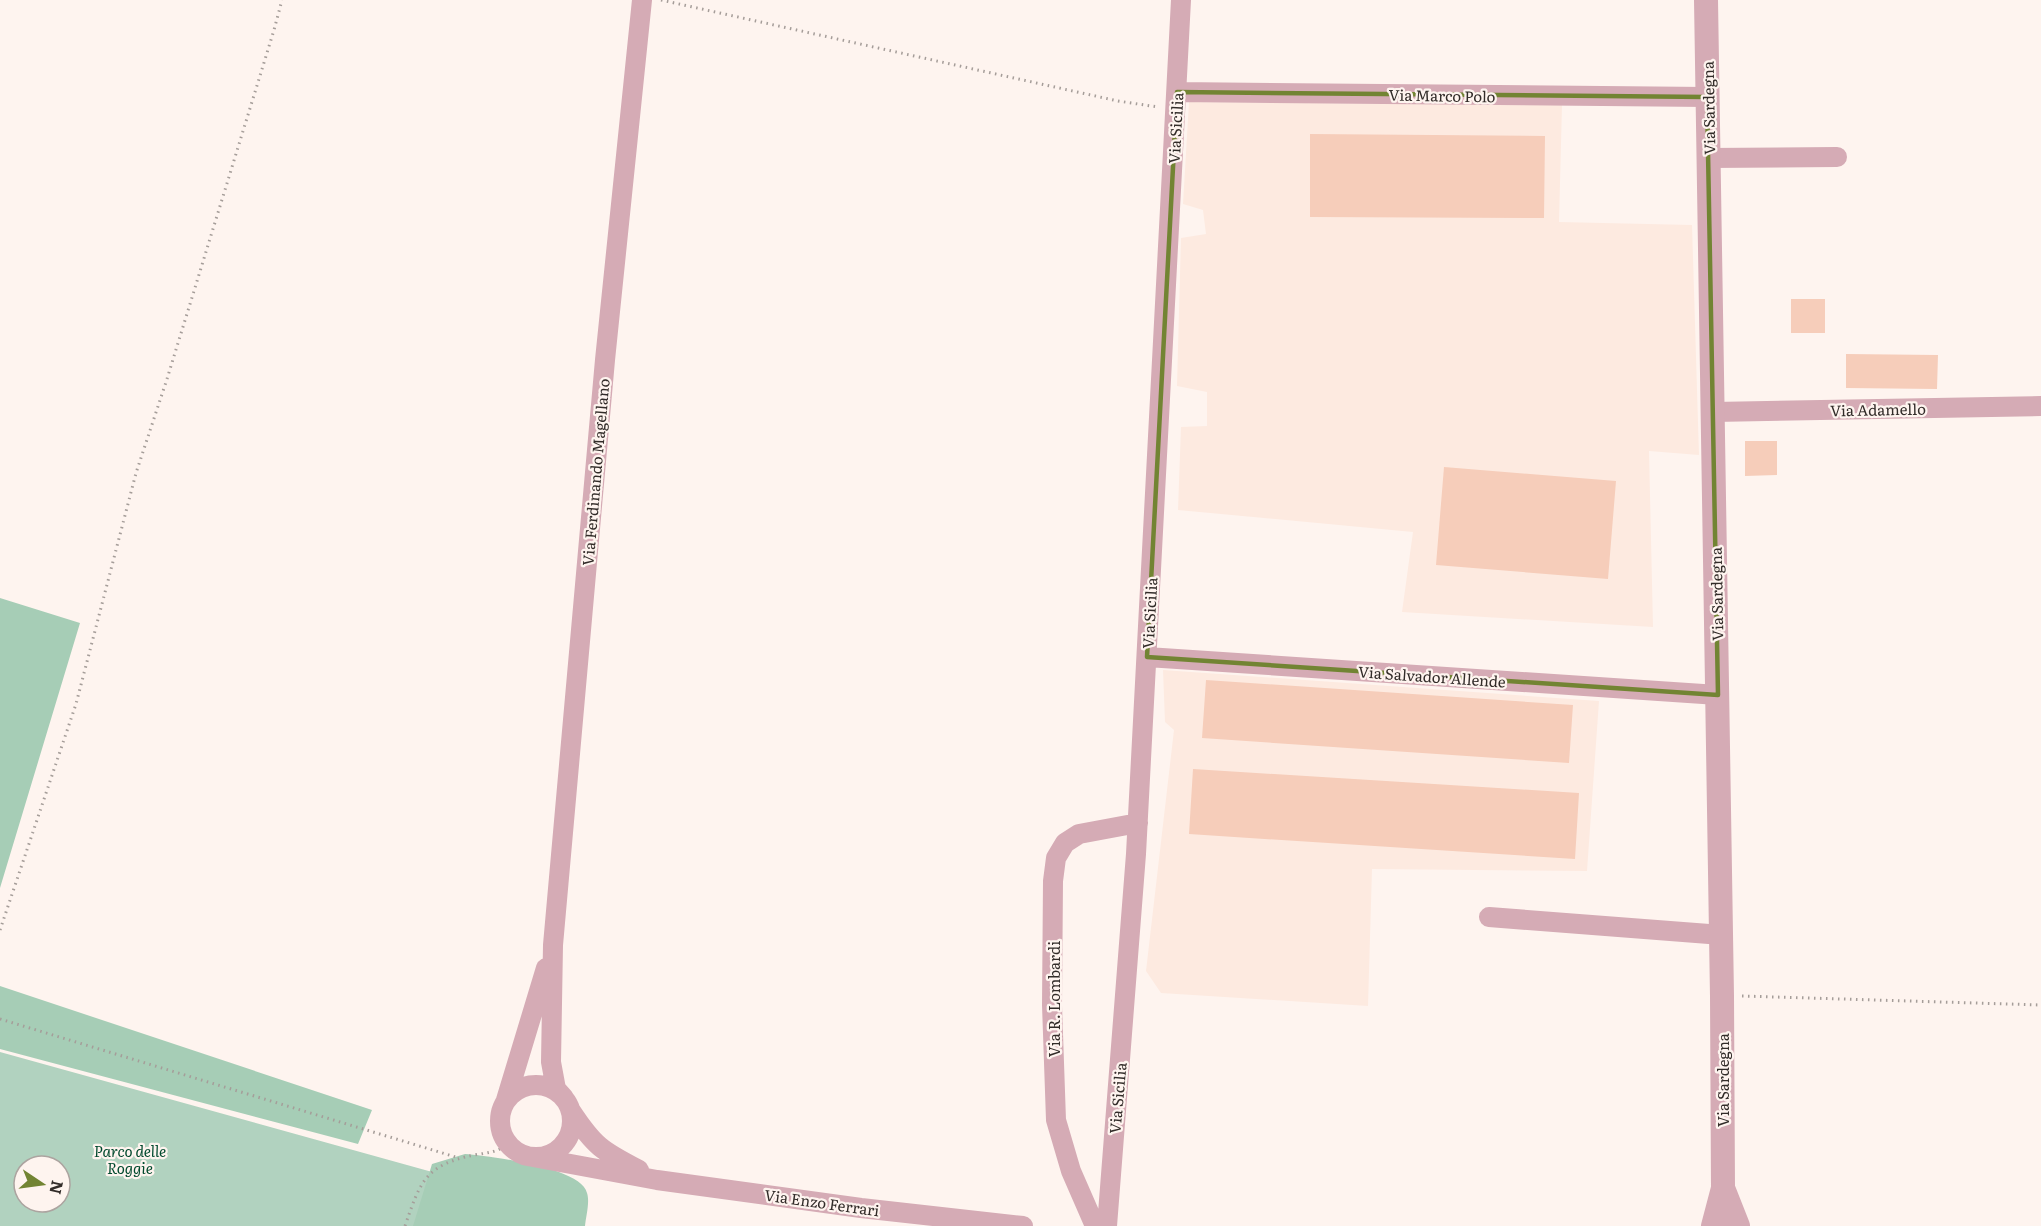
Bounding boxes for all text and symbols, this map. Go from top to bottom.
street label: Via Sardegna [1696,60,1720,155]
street label: Via Marco Polo [1388,83,1496,107]
street label: Via Sicilia [1162,91,1188,164]
street label: Via Ferdinando Magellano [575,377,615,567]
street label: Via Adamello [1830,397,1926,421]
street label: Via Sardegna [1704,546,1728,641]
street label: Via Sicilia [1136,576,1162,649]
street label: Via Salvador Allende [1357,659,1507,693]
street label: Via R. Lombardi [1042,941,1065,1057]
street label: Via Sardegna [1711,1032,1734,1127]
street label: Via Sicilia [1102,1060,1132,1135]
park label: Parco delle Roggie [94,1139,166,1179]
north arrow [12,1154,72,1214]
text: N [44,1178,71,1197]
street label: Via Enzo Ferrari [763,1183,881,1221]

